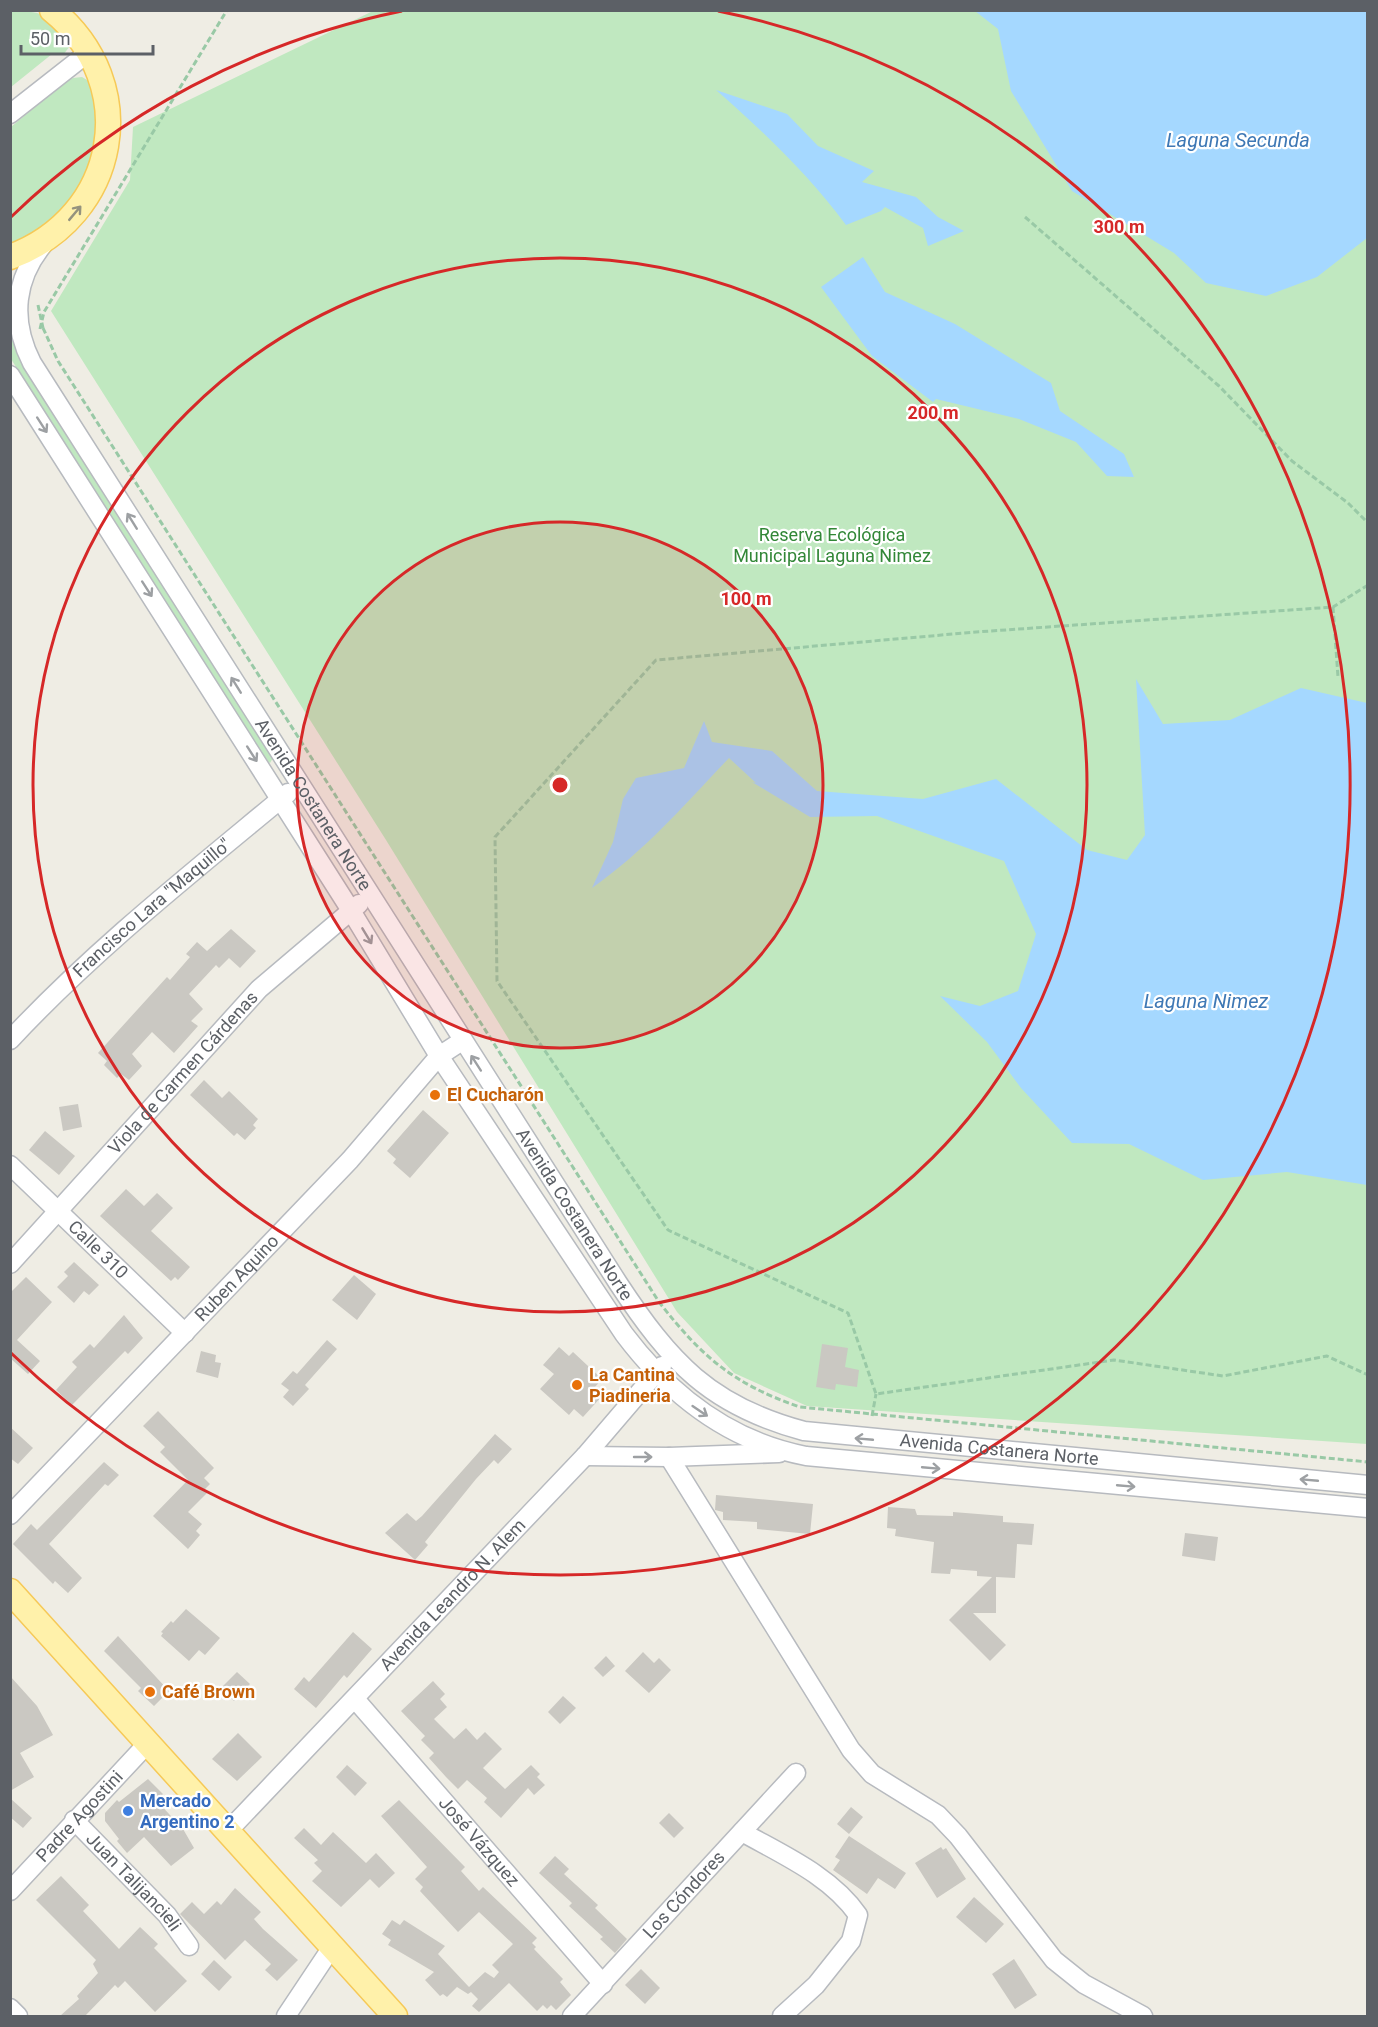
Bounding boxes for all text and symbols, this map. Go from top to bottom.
scale bar [21,18,153,56]
text: 50 m [30,28,70,49]
water label: Laguna Secunda [1166,128,1310,152]
one-way arrow [68,206,82,221]
text: 300 m [1093,216,1145,237]
text: 200 m [907,402,959,423]
one-way arrow [36,416,48,433]
one-way arrow [125,513,137,530]
park label: Reserva Ecológica Municipal Laguna Nimez [733,524,931,566]
one-way arrow [141,580,153,597]
text: 100 m [720,588,772,609]
one-way arrow [230,678,242,694]
street label: Avenida Costanera Norte [251,714,376,894]
one-way arrow [246,745,258,762]
centre of rings [550,775,570,795]
street label: Francisco Lara "Maquillo" [68,834,235,981]
one-way arrow [361,927,373,944]
street label: Viola de Carmen Cárdenas [104,987,262,1158]
water label: Laguna Nimez [1144,989,1268,1013]
one-way arrow [469,1055,481,1072]
place label: El Cucharón [447,1084,544,1105]
marker: El Cucharón [428,1088,442,1102]
street label: Avenida Costanera Norte [512,1124,637,1304]
street label: Calle 310 [64,1216,133,1283]
street label: Ruben Aquino [190,1230,283,1325]
place label: La Cantina Piadineria [589,1364,675,1406]
marker: La Cantina Piadineria [570,1378,584,1392]
one-way arrow [692,1405,708,1417]
street label: Avenida Costanera Norte [899,1429,1100,1469]
one-way arrow [855,1433,875,1444]
one-way arrow [633,1451,653,1463]
one-way arrow [921,1463,941,1474]
one-way arrow [1300,1474,1320,1485]
one-way arrow [1115,1481,1135,1492]
street label: Avenida Leandro N. Alem [375,1514,530,1675]
place label: Café Brown [162,1681,255,1702]
marker: Café Brown [143,1685,157,1699]
street label: Padre Agostini [32,1766,127,1866]
place label: Mercado Argentino 2 [140,1790,235,1832]
street label: José Vázquez [435,1792,524,1890]
marker: Mercado Argentino 2 [121,1804,135,1818]
street label: Juan Talijancieli [82,1828,186,1935]
street label: Los Cóndores [638,1846,729,1942]

